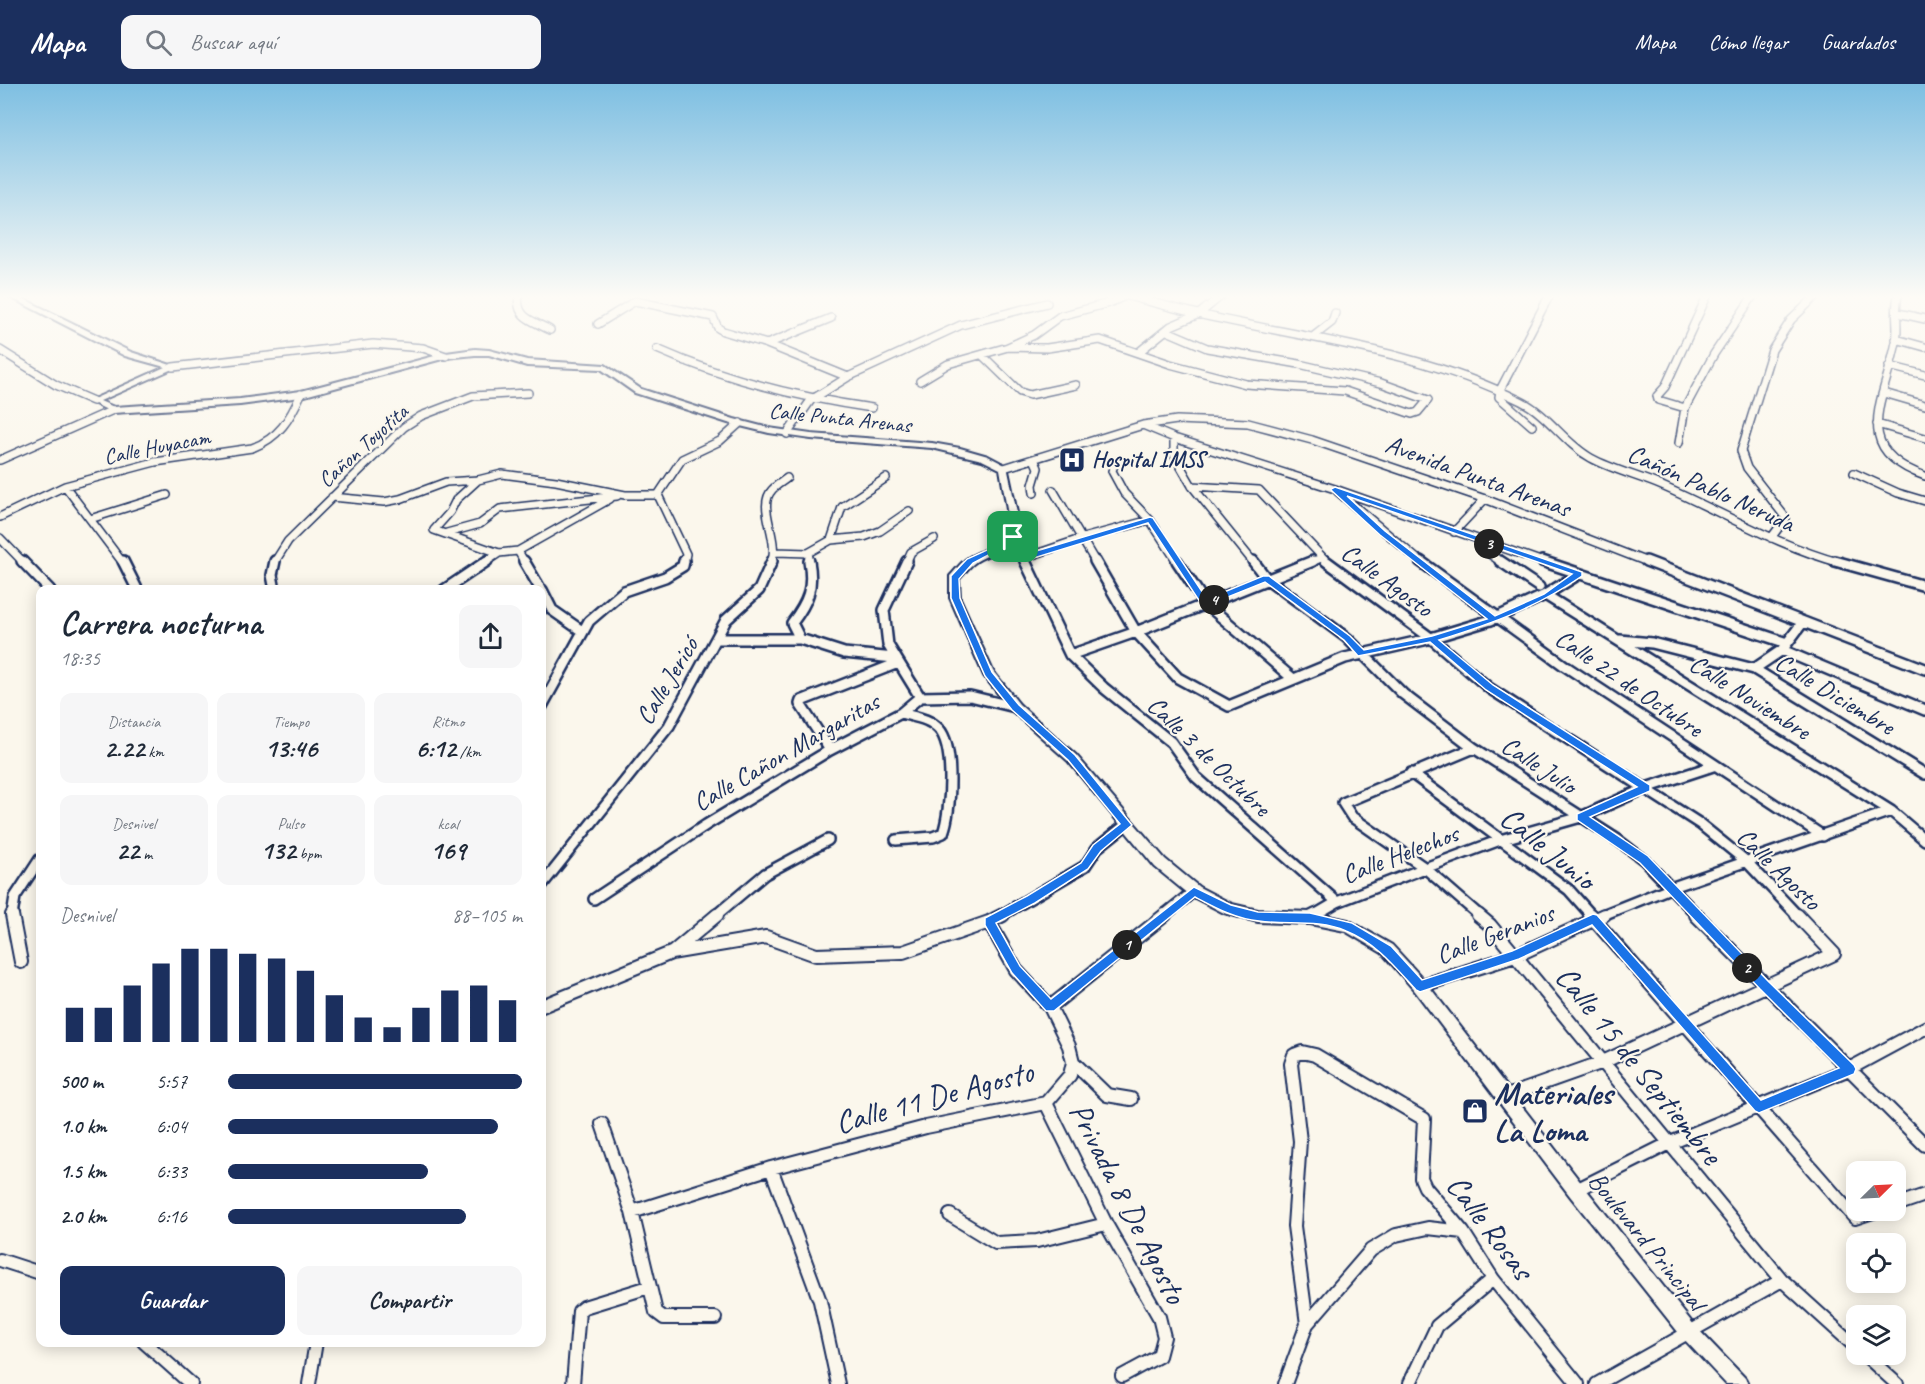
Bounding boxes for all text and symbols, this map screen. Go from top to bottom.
search box [121,15,541,69]
text: Mapa [30,25,85,60]
icon: search [142,26,175,59]
text: Buscar aquí [190,28,276,56]
text: Mapa [1635,29,1676,55]
text: Cómo llegar [1709,29,1788,55]
text: Guardados [1821,29,1895,55]
street label: Cañon Toyotita [312,397,415,494]
street label: Calle Punta Arenas [768,397,915,440]
street label: Calle Huyacam [101,423,214,471]
street label: Avenida Punta Arenas [1381,427,1577,525]
street label: Cañón Pablo Neruda [1623,437,1801,540]
hospital icon: Hospital IMSS [1057,445,1087,475]
place label: Hospital IMSS [1092,446,1209,474]
pin [987,511,1038,562]
icon: arrive [996,520,1029,553]
pin: 3 [1474,529,1504,559]
text: 3 [1485,534,1493,554]
street label: Calle Agosto [1335,536,1441,625]
pin: 4 [1199,585,1229,615]
text: 4 [1210,590,1218,610]
text: Carrera nocturna [60,602,262,644]
button: share [459,605,522,668]
street label: Calle 22 de Octubre [1549,621,1710,745]
street label: Calle Jericó [628,628,708,731]
street label: Calle Diciembre [1769,645,1902,743]
text: 18:35 [60,646,100,671]
street label: Calle Noviembre [1683,647,1818,748]
street label: Calle Cañon Margaritas [687,684,887,819]
street label: Calle 3 de Octubre [1140,689,1279,824]
text: Distancia [108,712,160,732]
text: Tiempo [273,712,309,732]
text: Ritmo [432,712,464,732]
street label: Calle Julio [1495,729,1585,803]
text: 2.22 [104,732,144,765]
text: 13:46 [265,732,317,765]
text: 6:12 [415,732,456,765]
text: km [144,742,164,762]
text: /km [456,742,481,762]
street label: Calle Junio [1492,797,1607,901]
text: Desnivel [112,814,156,834]
text: Pulso [278,814,304,834]
text: kcal [437,814,459,834]
street label: Calle Helechos [1337,816,1465,891]
street label: Calle Agosto [1730,821,1830,919]
text: 22 [116,834,139,867]
text: 132 [261,834,296,867]
text: 169 [430,834,466,867]
text: m [139,844,152,864]
text: bpm [296,844,321,864]
street label: Calle Geranios [1431,896,1561,972]
text: Desnivel [60,903,114,928]
text: 88–105 m [452,903,522,928]
pin: 1 [1112,930,1142,960]
text: 1 [1123,935,1131,955]
pin: 2 [1732,953,1762,983]
street label: Calle 15 de Septiembre [1546,957,1733,1175]
text: 2 [1743,958,1751,978]
street label: Calle 11 De Agosto [831,1050,1039,1143]
text: 500 m [60,1069,103,1094]
text: 5:57 [156,1069,187,1094]
place label: Materiales La Loma [1494,1073,1615,1151]
street label: Privada 8 De Agosto [1060,1096,1197,1312]
shop icon: Materiales La Loma [1460,1096,1490,1126]
text: 1.0 km [60,1114,107,1139]
text: 6:04 [156,1114,187,1139]
text: 1.5 km [60,1159,106,1184]
text: 6:33 [156,1159,187,1184]
north arrow [1846,1161,1906,1221]
map controls [1846,1161,1906,1365]
street label: Boulevard Principal [1581,1165,1716,1320]
street label: Calle Rosas [1437,1166,1545,1290]
text: 2.0 km [60,1204,107,1229]
text: 6:16 [156,1204,187,1229]
button: locate [1846,1233,1906,1293]
button: Guardar [60,1266,285,1335]
button: Compartir [297,1266,522,1335]
button: layers [1846,1305,1906,1365]

